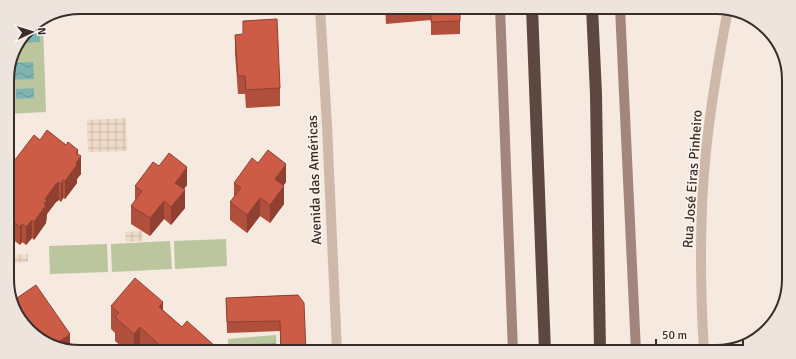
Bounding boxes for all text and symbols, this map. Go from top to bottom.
north arrow [12,12,52,52]
text: N [35,27,48,36]
street label: Rua José Eiras Pinheiro [679,109,706,249]
street label: Avenida das Américas [304,115,325,245]
scale bar [656,321,743,347]
text: 50 m [662,328,687,343]

